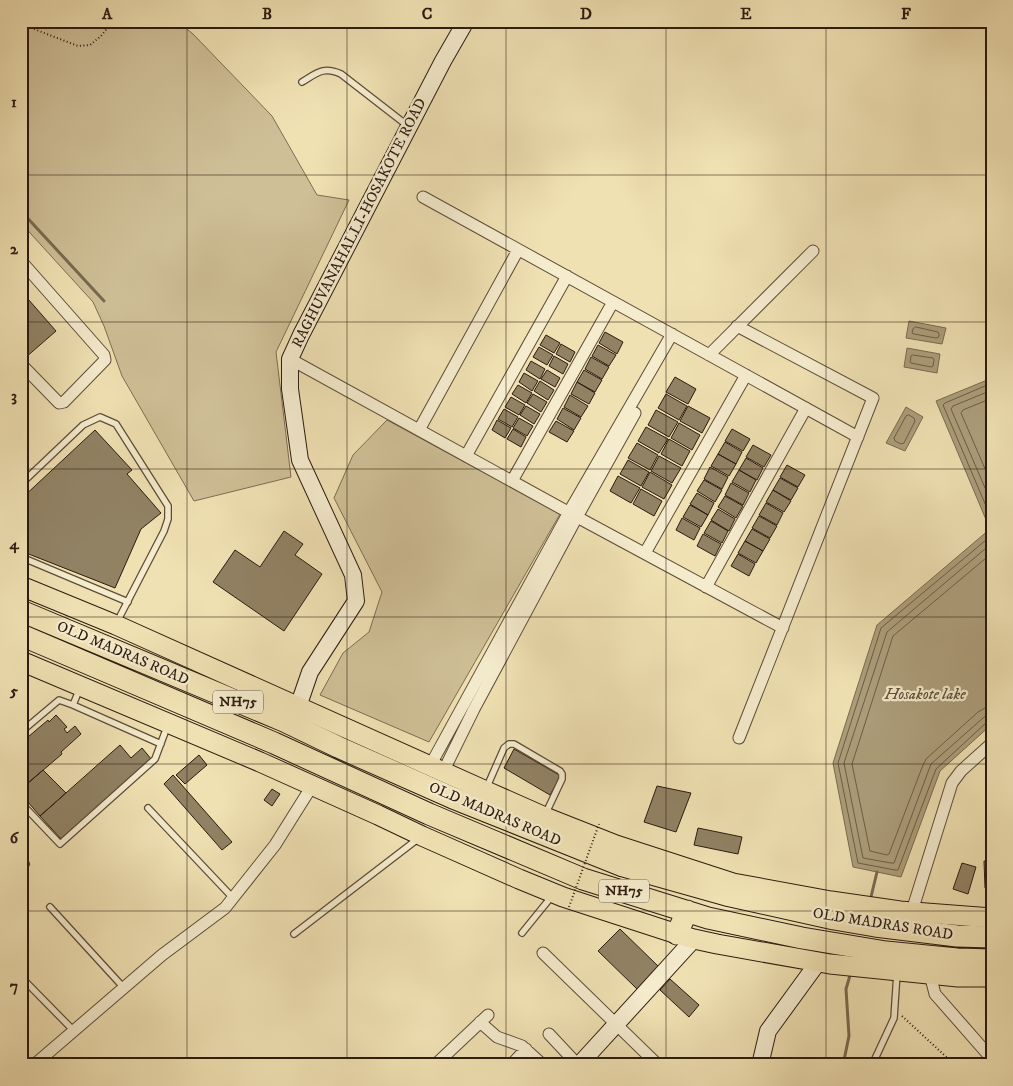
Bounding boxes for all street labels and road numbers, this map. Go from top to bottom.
street label: RAGHUVANAHALLI-HOSAKOTE ROAD [287,95,431,351]
street label: OLD MADRAS ROAD [54,617,192,689]
road number: NH75 [213,690,263,714]
street label: OLD MADRAS ROAD [426,778,564,850]
road number: NH75 [599,879,649,902]
street label: OLD MADRAS ROAD [812,904,954,944]

